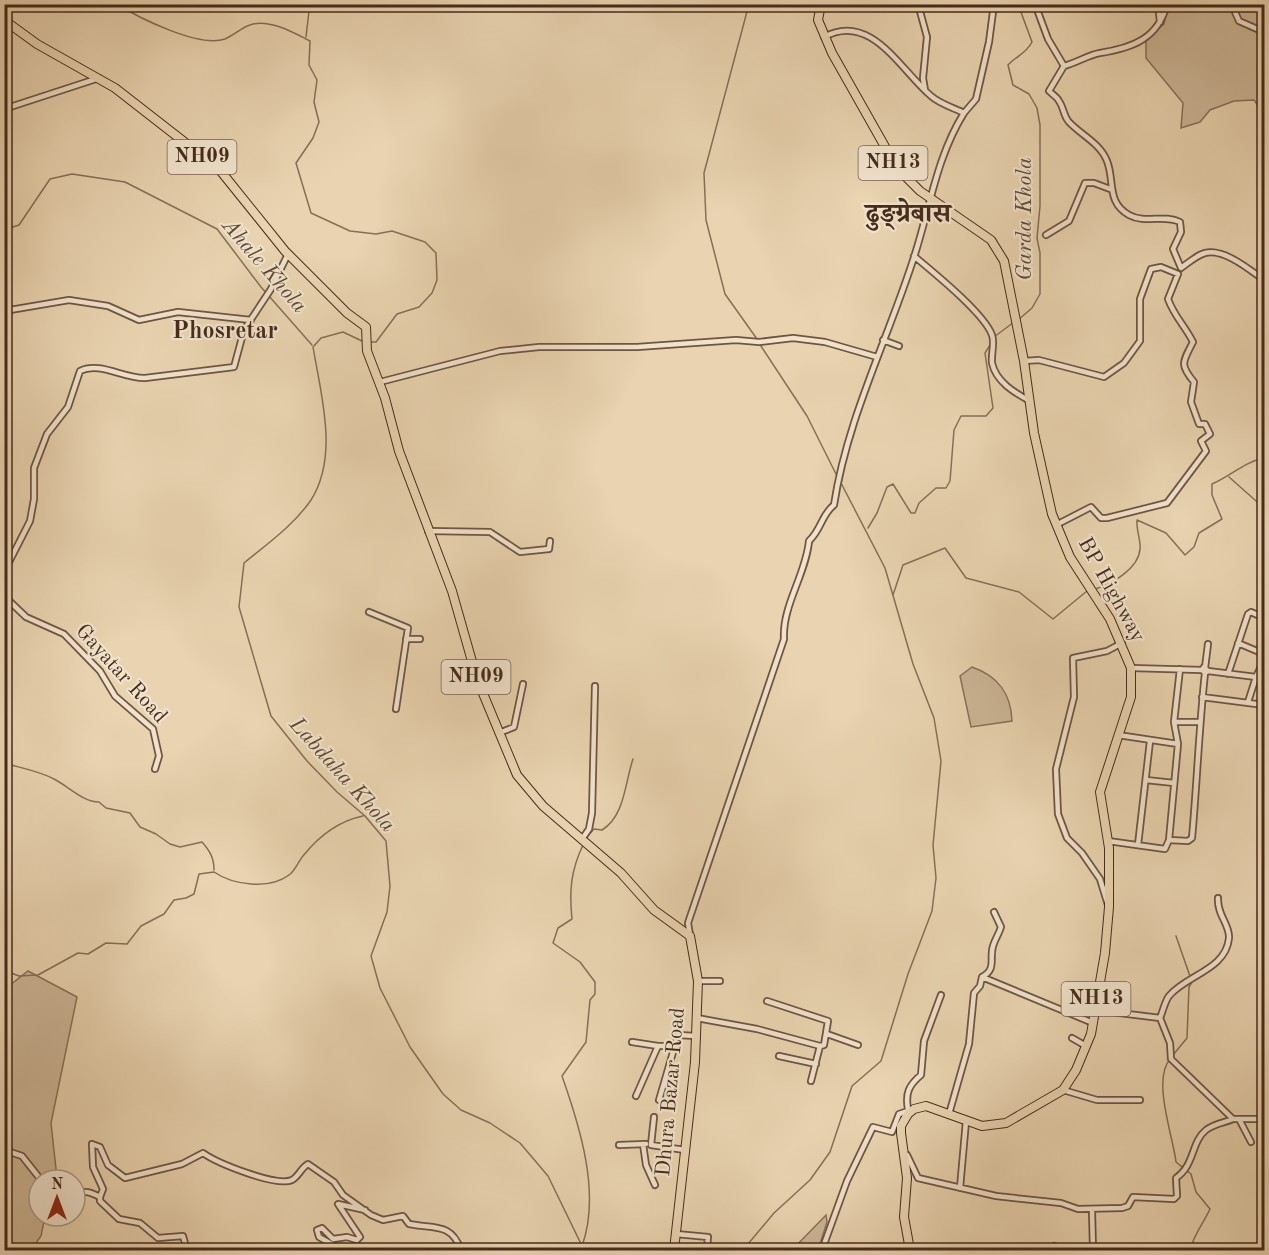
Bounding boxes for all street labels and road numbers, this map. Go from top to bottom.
road number: NH09 [168,140,236,174]
road number: NH13 [858,146,928,180]
street label: BP Highway [1074,534,1148,646]
street label: Gayatar Road [71,621,171,727]
road number: NH09 [442,660,510,694]
road number: NH13 [1062,982,1130,1016]
street label: Dhura Bazar Road [653,1007,689,1177]

